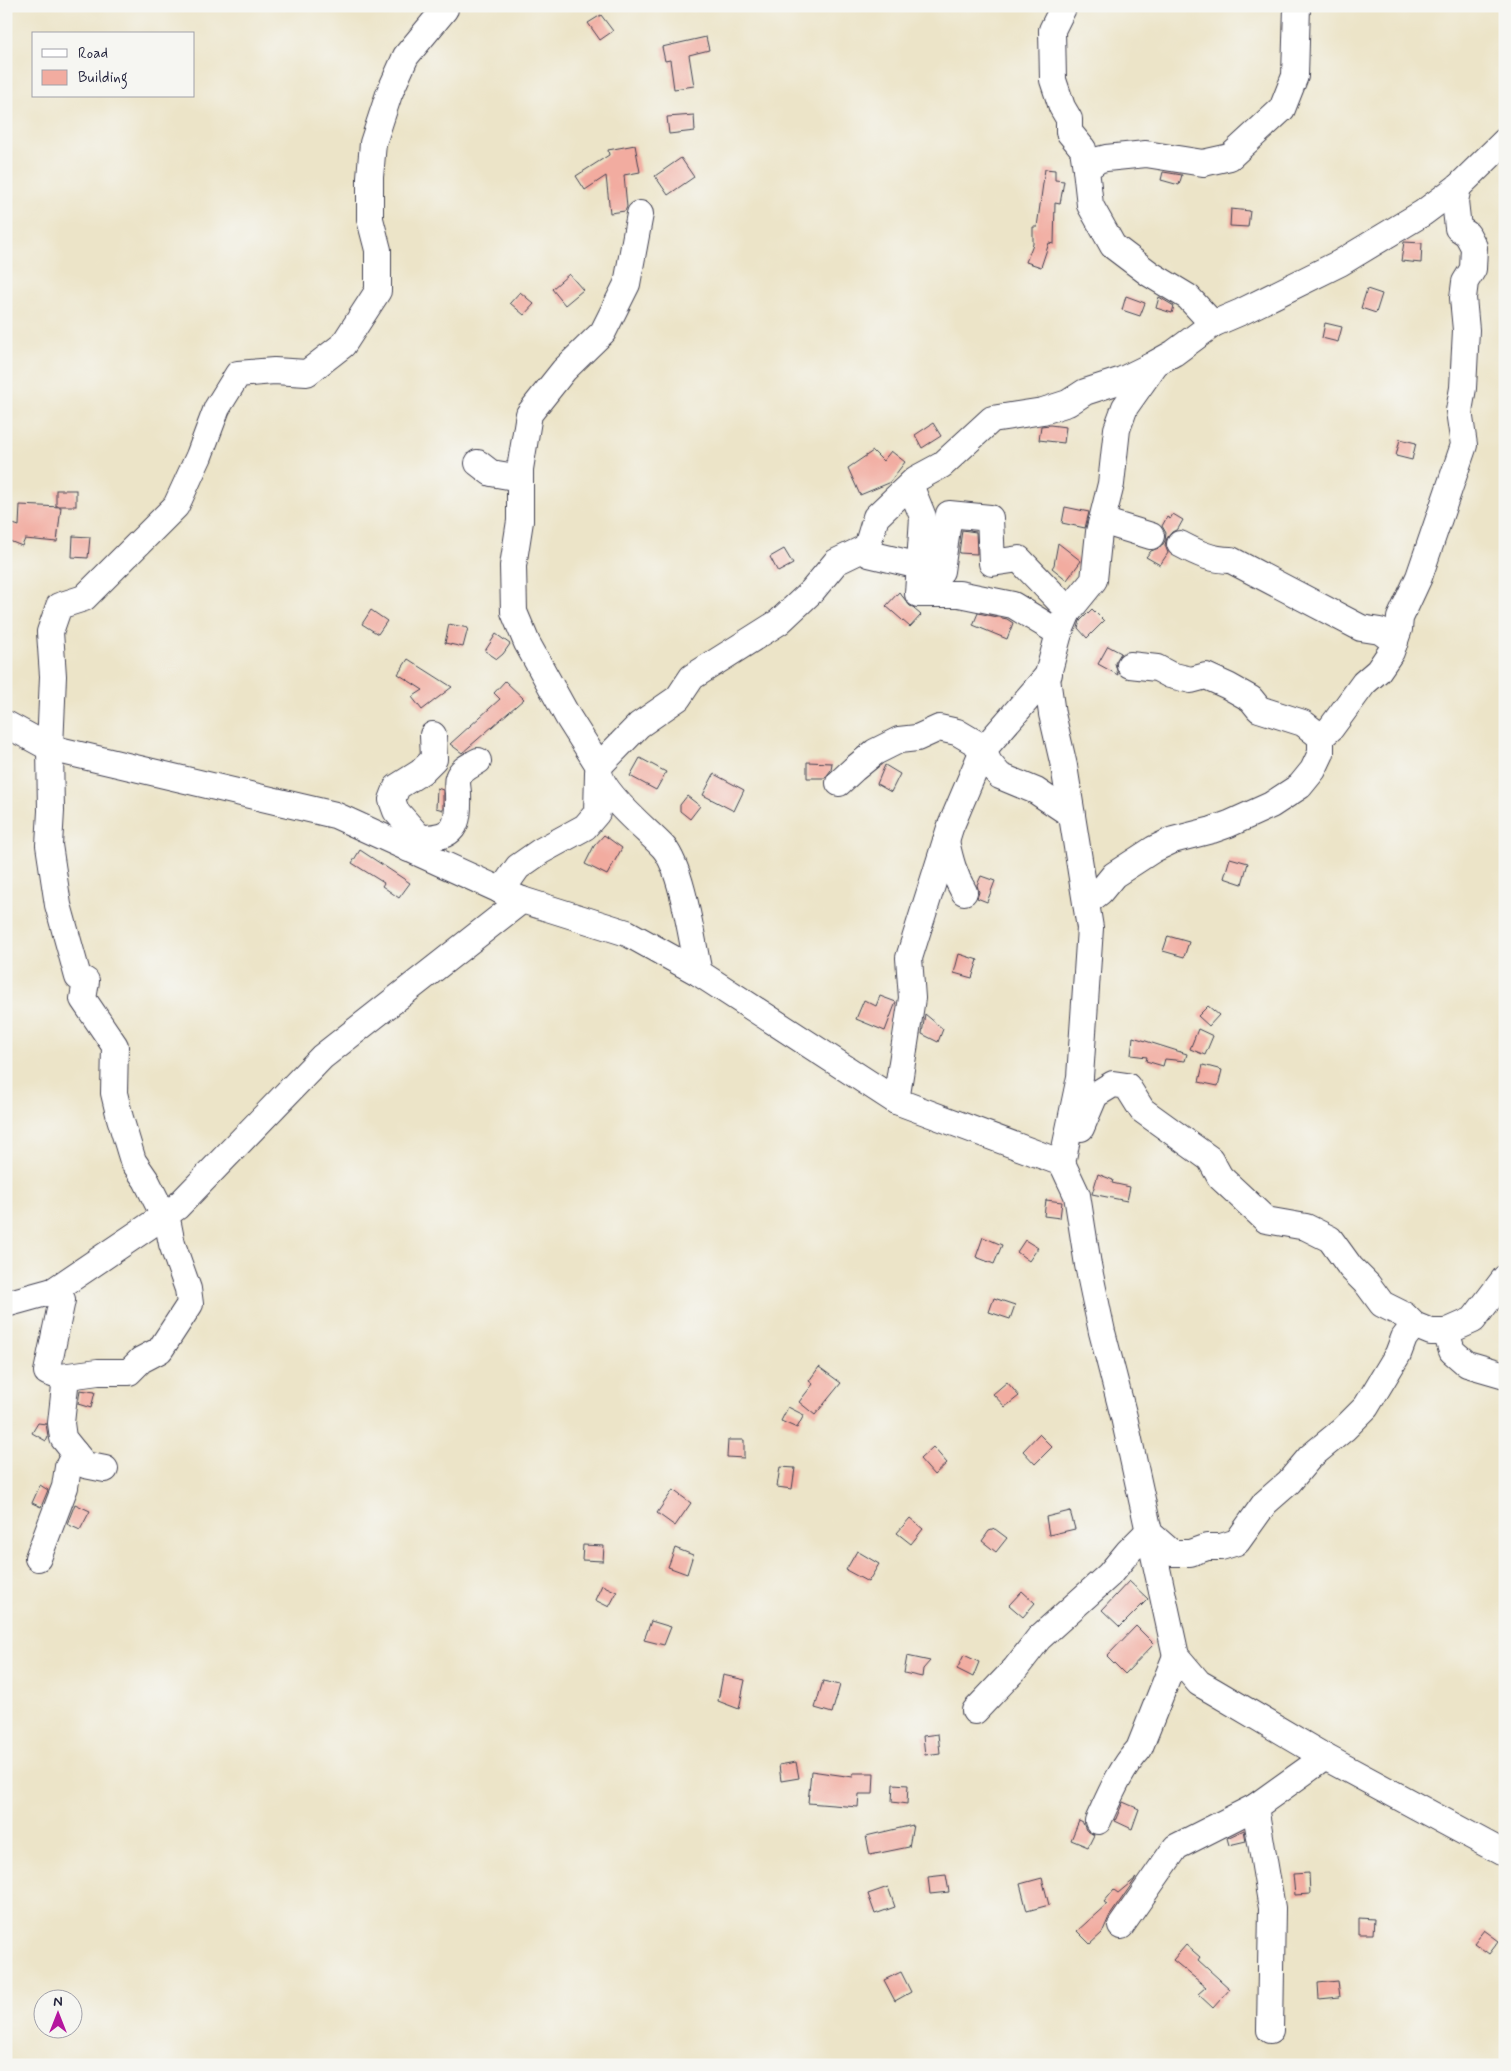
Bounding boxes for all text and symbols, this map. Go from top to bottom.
legend [32,32,195,98]
text: Road [78,44,108,64]
text: Building [78,68,128,89]
north arrow [32,1988,82,2038]
text: N [53,1993,63,2011]

